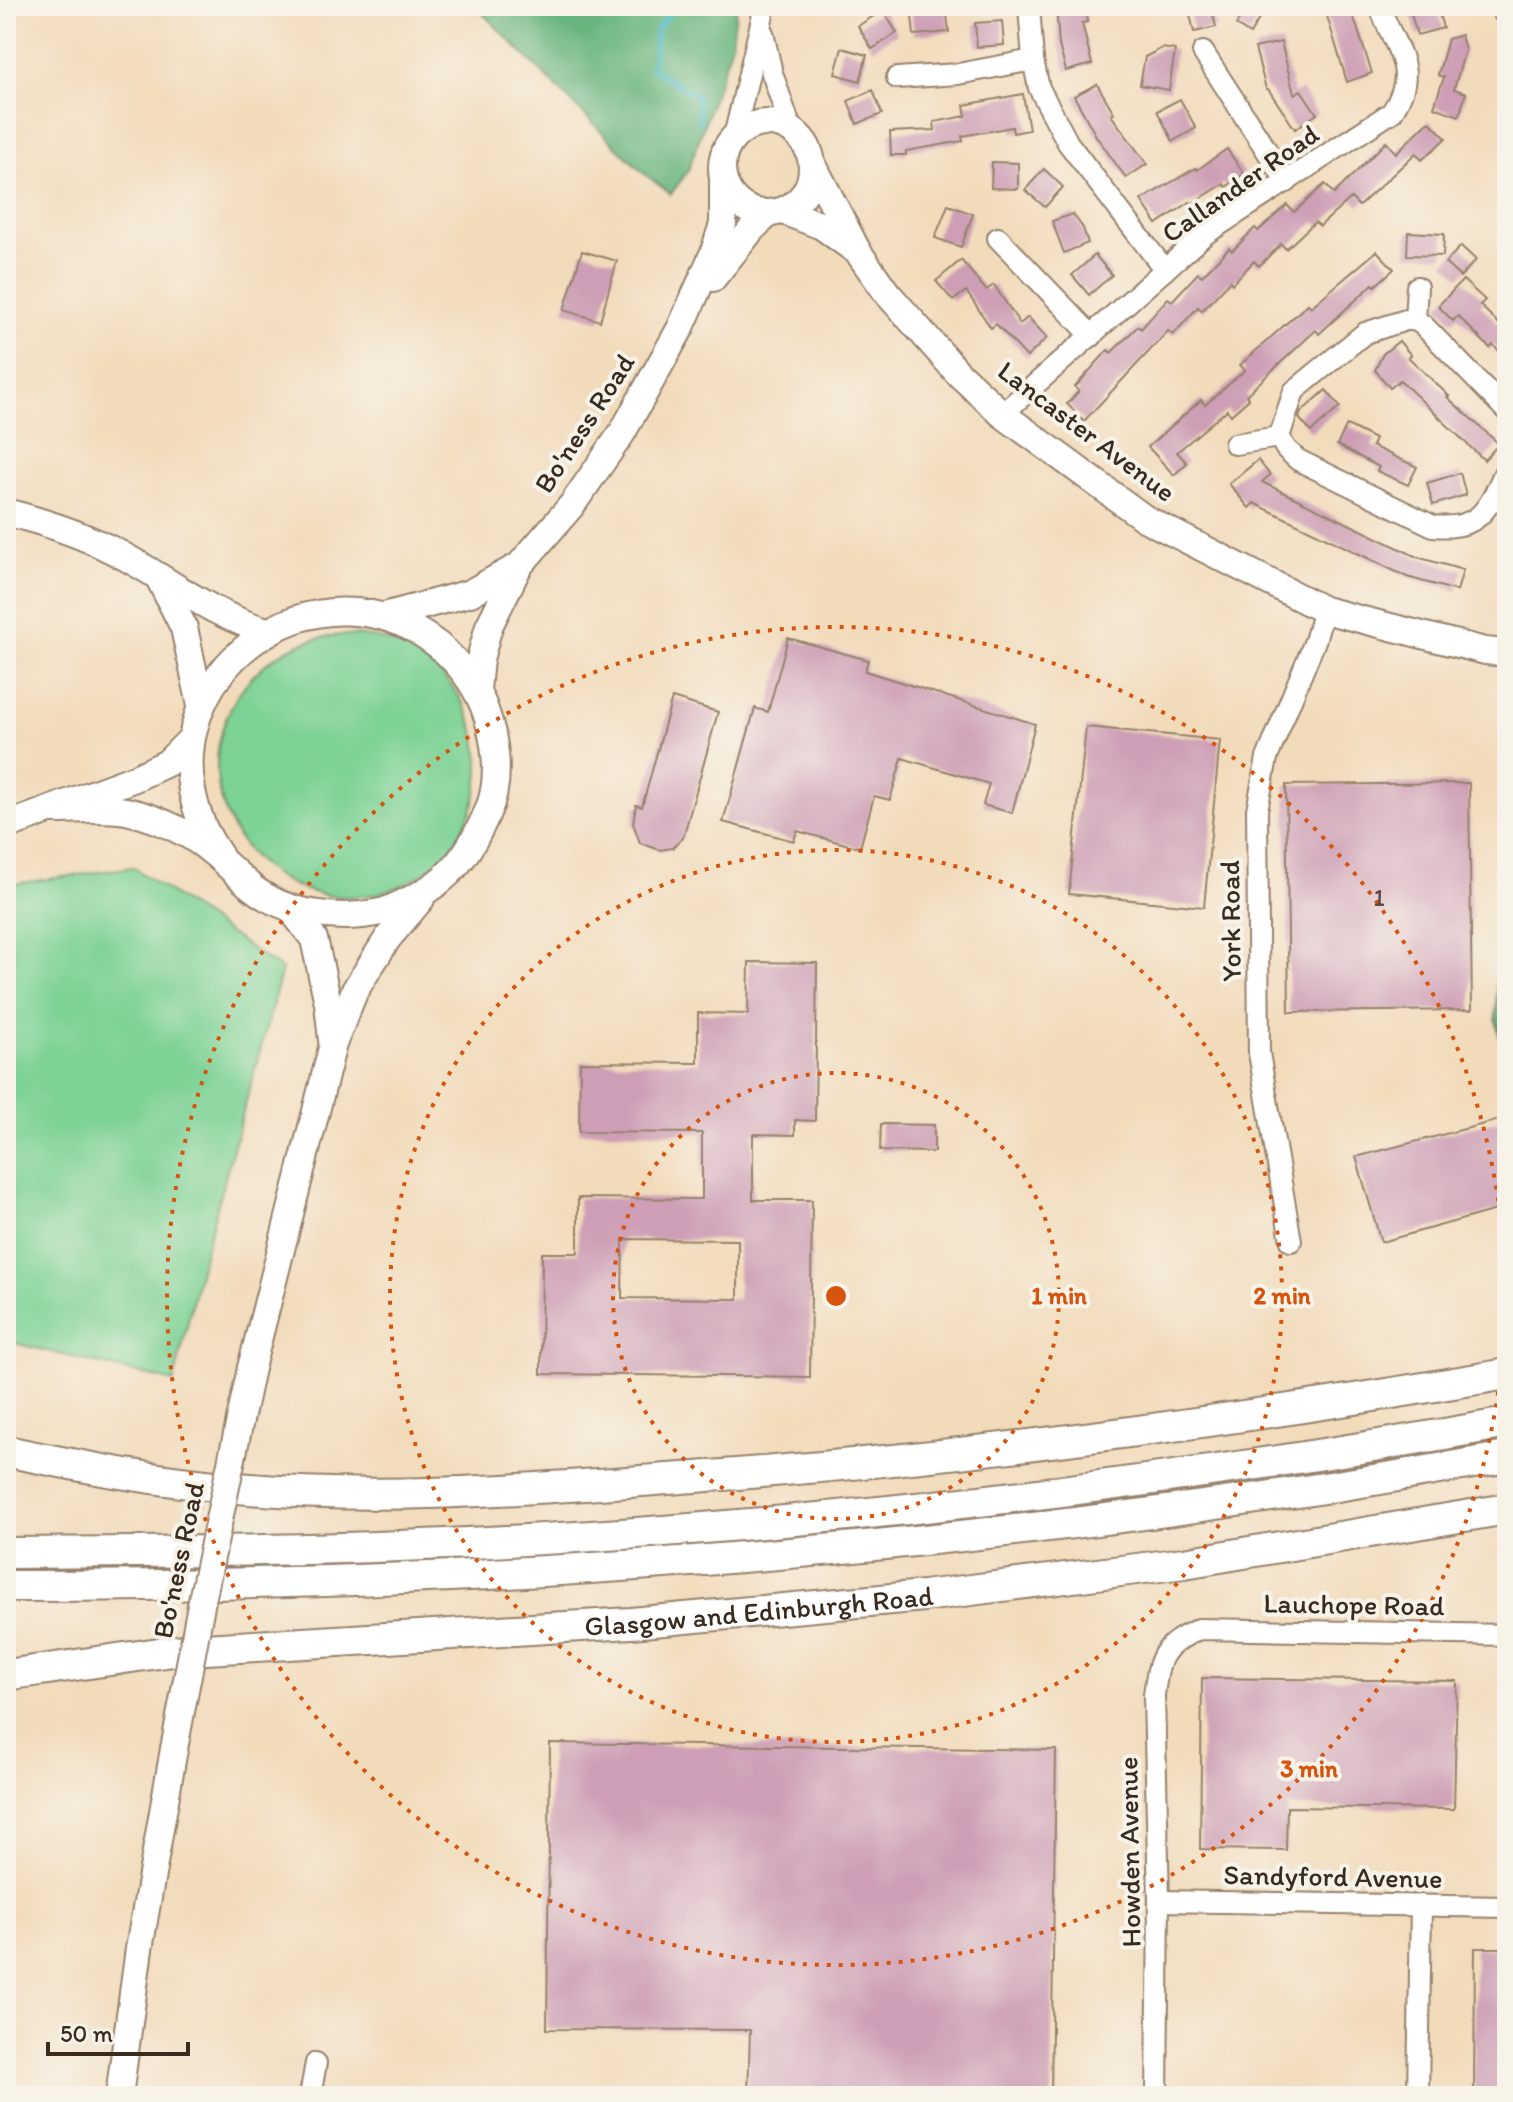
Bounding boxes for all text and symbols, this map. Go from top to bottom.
street label: Callander Road [1155,116,1325,250]
street label: Bo'ness Road [526,346,642,499]
street label: Lancaster Avenue [992,353,1182,509]
street label: York Road [1212,860,1248,982]
house number: 1 [1373,883,1385,912]
text: 1 min [1031,1281,1087,1310]
text: 2 min [1253,1281,1311,1310]
centre of rings [822,1282,850,1310]
street label: Bo'ness Road [145,1478,211,1641]
street label: Glasgow and Edinburgh Road [583,1578,936,1643]
street label: Lauchope Road [1263,1585,1445,1623]
text: 3 min [1280,1754,1338,1783]
street label: Howden Avenue [1110,1756,1148,1948]
street label: Sandyford Avenue [1223,1857,1443,1895]
scale bar [48,2006,188,2056]
text: 50 m [60,2019,113,2048]

